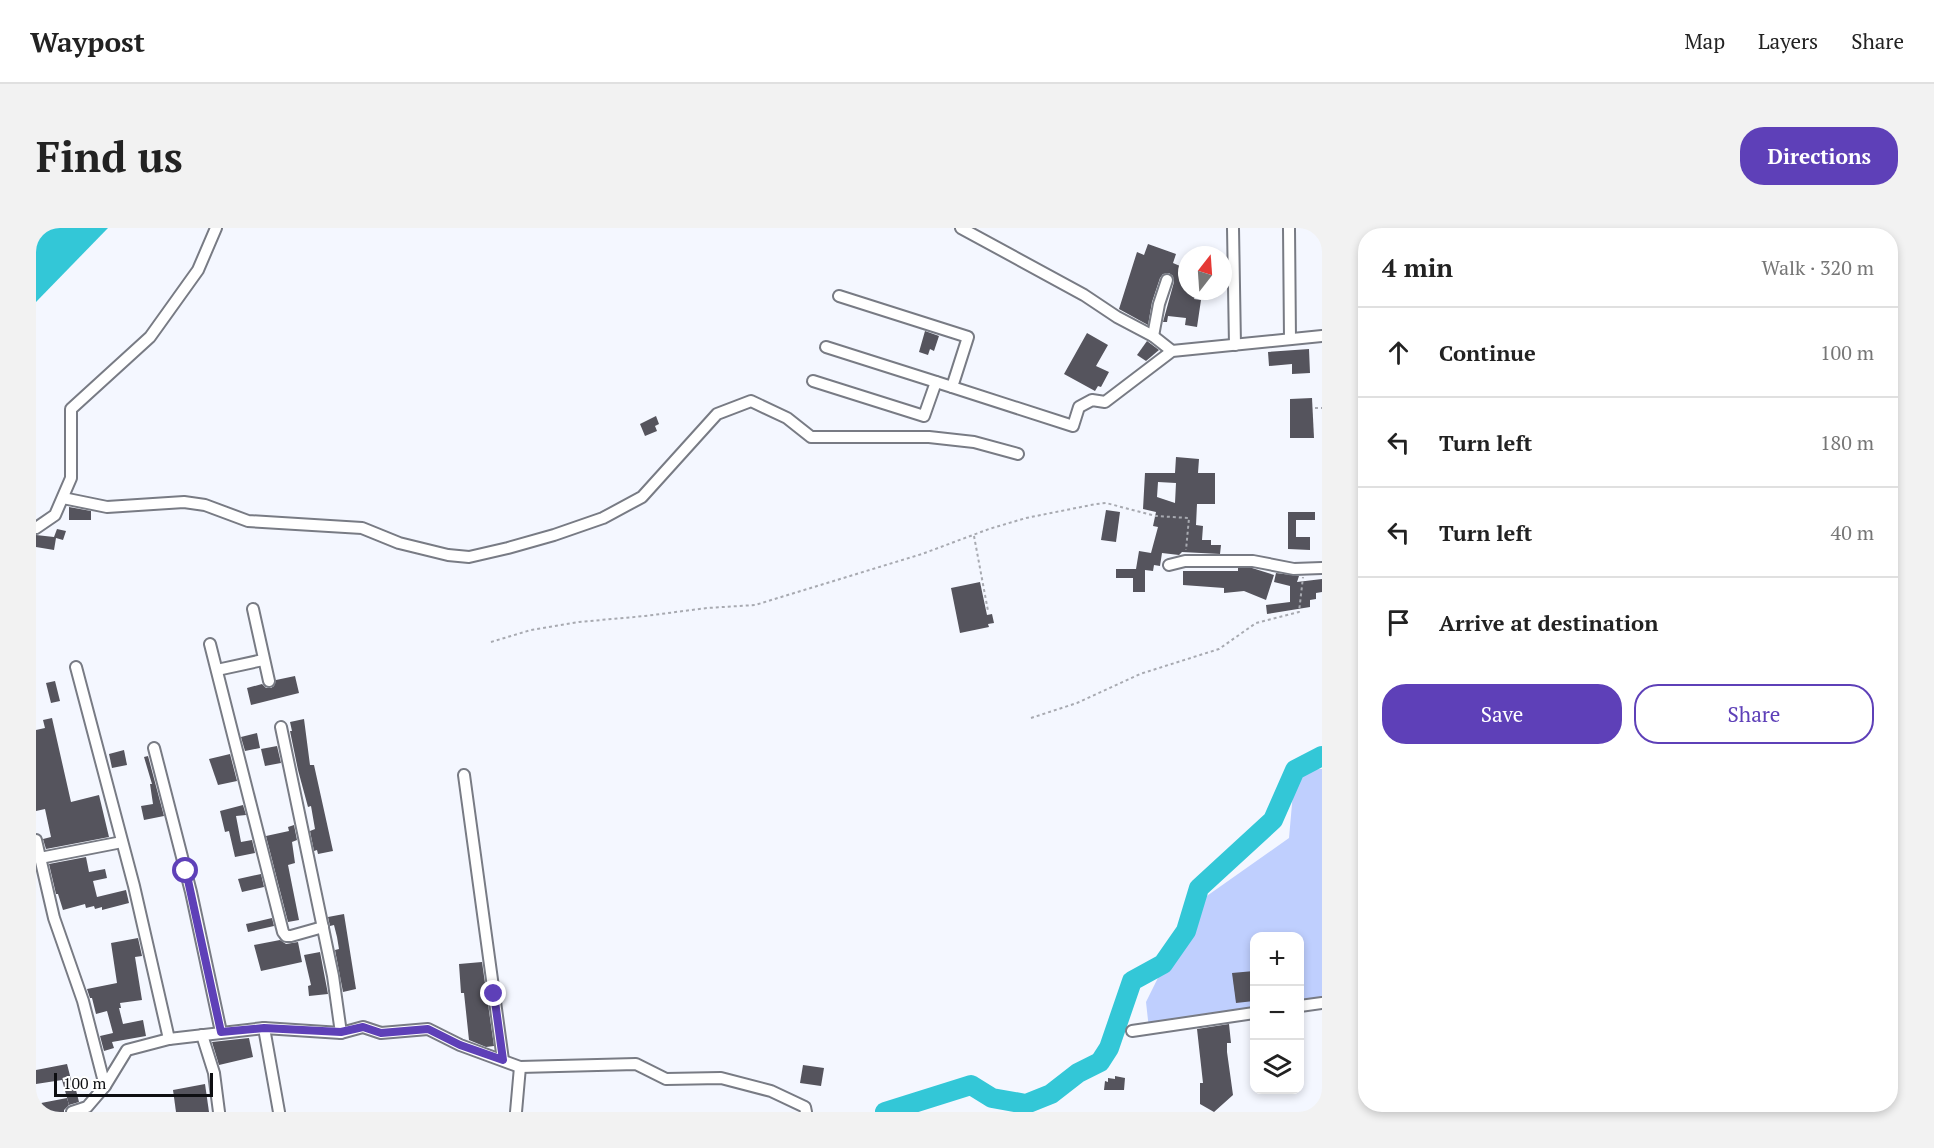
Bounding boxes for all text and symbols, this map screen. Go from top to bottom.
text: Waypost [30,23,145,60]
text: Map [1684,27,1725,55]
text: Layers [1758,27,1818,55]
text: Share [1851,27,1904,55]
button: Directions [1740,127,1898,185]
text: Find us [36,128,183,184]
north arrow [1178,246,1232,300]
text: 4 min [1382,250,1453,284]
text: Walk · 320 m [1762,254,1874,281]
icon: ahead [1382,336,1415,369]
text: Continue [1439,338,1536,367]
text: 100 m [1820,339,1874,366]
icon: left [1382,426,1415,459]
text: Turn left [1439,428,1532,457]
text: 180 m [1820,429,1874,456]
icon: left [1382,516,1415,549]
text: Turn left [1439,518,1532,547]
text: 40 m [1831,519,1874,546]
icon: arrive [1382,606,1415,639]
text: Arrive at destination [1439,608,1658,637]
button: Save [1382,684,1622,744]
button: Share [1634,684,1874,744]
route start [172,857,198,883]
map controls [1250,932,1304,1094]
button: + [1250,932,1304,986]
route end [480,980,506,1006]
button: − [1250,986,1304,1040]
button: layers [1250,1040,1304,1094]
scale bar [54,1070,213,1098]
text: 100 m [63,1072,106,1094]

